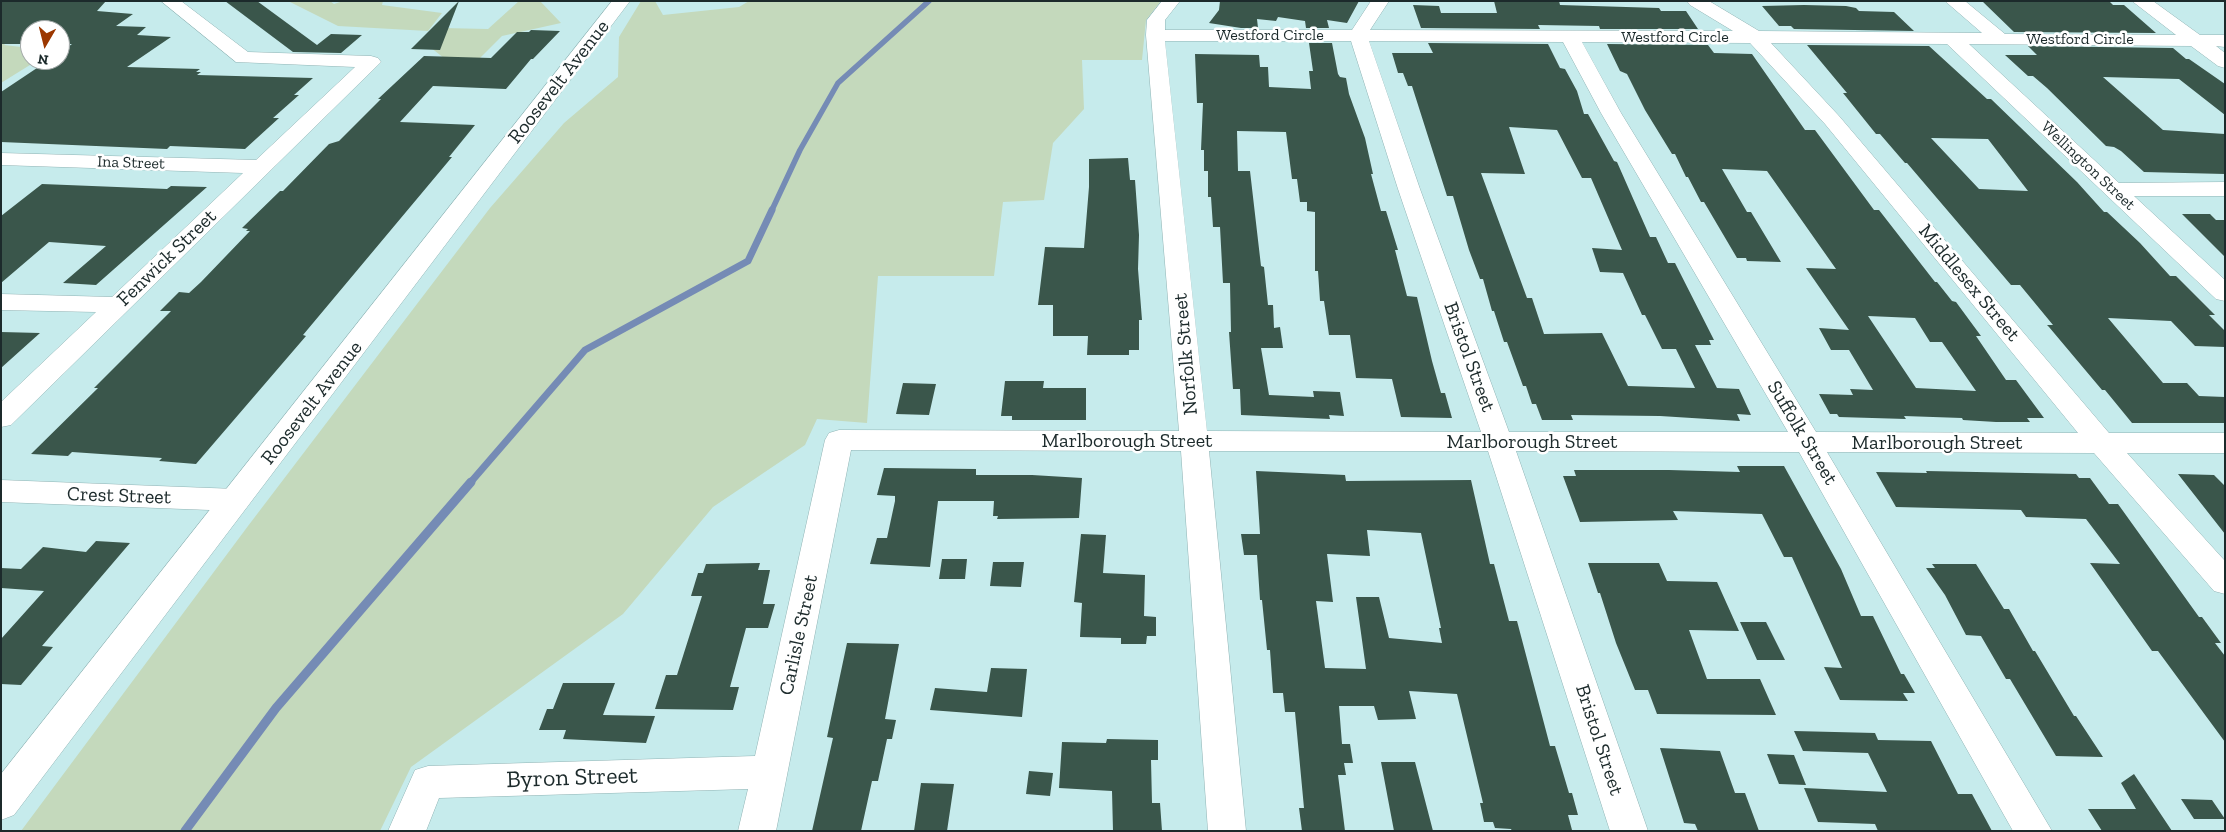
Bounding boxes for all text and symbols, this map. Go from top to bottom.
street label: Roosevelt Avenue [503,15,615,149]
north arrow [20,20,70,70]
street label: Westford Circle [1216,25,1324,45]
street label: Westford Circle [1621,27,1729,47]
street label: Westford Circle [2026,29,2134,49]
text: N [37,50,49,69]
street label: Wellington Street [2037,117,2139,215]
street label: Ina Street [97,152,165,174]
street label: Fenwick Street [112,205,222,311]
street label: Middlesex Street [1913,220,2025,346]
street label: Norfolk Street [1169,292,1203,416]
street label: Bristol Street [1438,299,1500,415]
street label: Roosevelt Avenue [256,336,368,470]
street label: Suffolk Street [1762,377,1842,489]
street label: Marlborough Street [1042,429,1212,453]
street label: Marlborough Street [1447,430,1617,454]
street label: Marlborough Street [1852,431,2022,455]
street label: Crest Street [67,482,171,510]
street label: Carlisle Street [775,573,823,697]
street label: Bristol Street [1570,682,1628,798]
street label: Byron Street [506,761,638,795]

